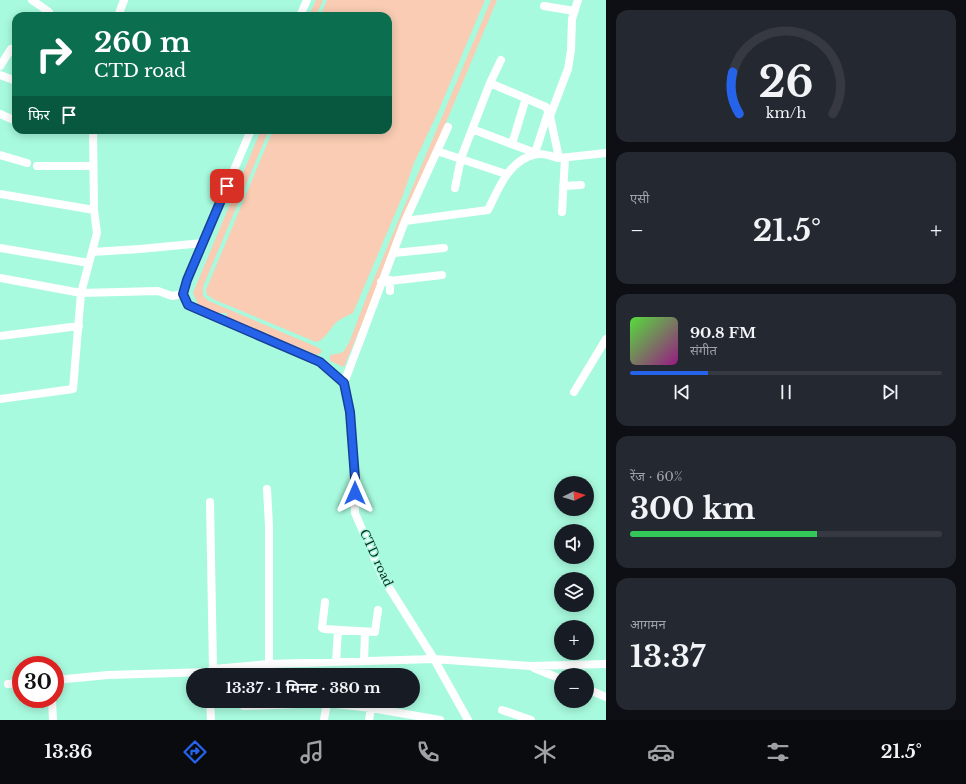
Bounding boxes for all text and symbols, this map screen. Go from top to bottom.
text: 260 m [94,25,191,60]
icon: right [28,28,80,80]
text: 26 [758,57,814,108]
text: CTD road [94,60,186,82]
icon: arrive [58,104,80,126]
text: km/h [766,104,806,122]
text: फिर [28,105,50,124]
pin [210,169,244,203]
icon: arrive [216,175,238,197]
text: एसी [630,190,649,207]
text: 21.5° [753,212,821,249]
text: − [630,217,644,244]
text: + [930,217,942,244]
text: 90.8 FM [690,323,756,342]
text: संगीत [690,342,717,359]
icon: previous [671,381,693,403]
icon: pause [775,381,797,403]
icon: next [879,381,901,403]
text: रेंज · 60% [630,468,683,485]
position arrow [334,472,376,514]
north arrow [554,476,594,516]
map controls [554,476,594,708]
text: 300 km [630,490,756,527]
button: sound [554,524,594,564]
street label: CTD road [357,527,396,589]
button: layers [554,572,594,612]
text: आगमन [630,616,666,633]
button: + [554,620,594,660]
text: 13:37 [630,638,705,675]
speed limit sign: 30 [12,656,64,708]
button: − [554,668,594,708]
text: 13:37 · 1 मिनट · 380 m [225,678,381,697]
icon: directions [181,738,209,766]
icon: music [298,738,326,766]
icon: phone [414,738,442,766]
icon: climate [531,738,559,766]
icon: car [647,738,675,766]
icon: filters [764,738,792,766]
text: 13:36 [44,741,92,763]
text: 21.5° [881,741,922,763]

